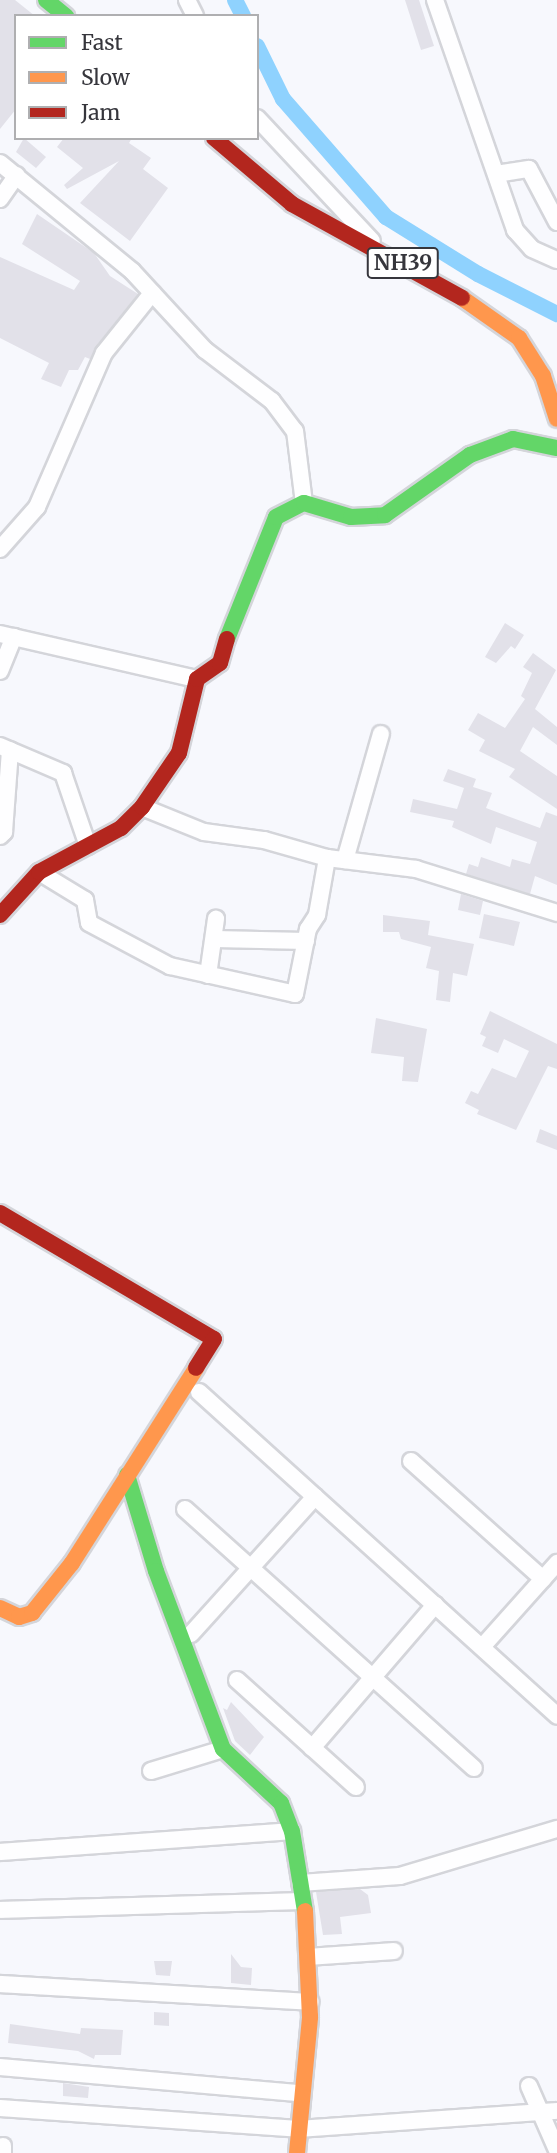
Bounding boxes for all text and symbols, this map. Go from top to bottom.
legend [14,14,259,140]
text: Fast [81,29,123,56]
text: Slow [81,64,130,91]
text: Jam [81,99,120,126]
road number: NH39 [366,246,440,280]

